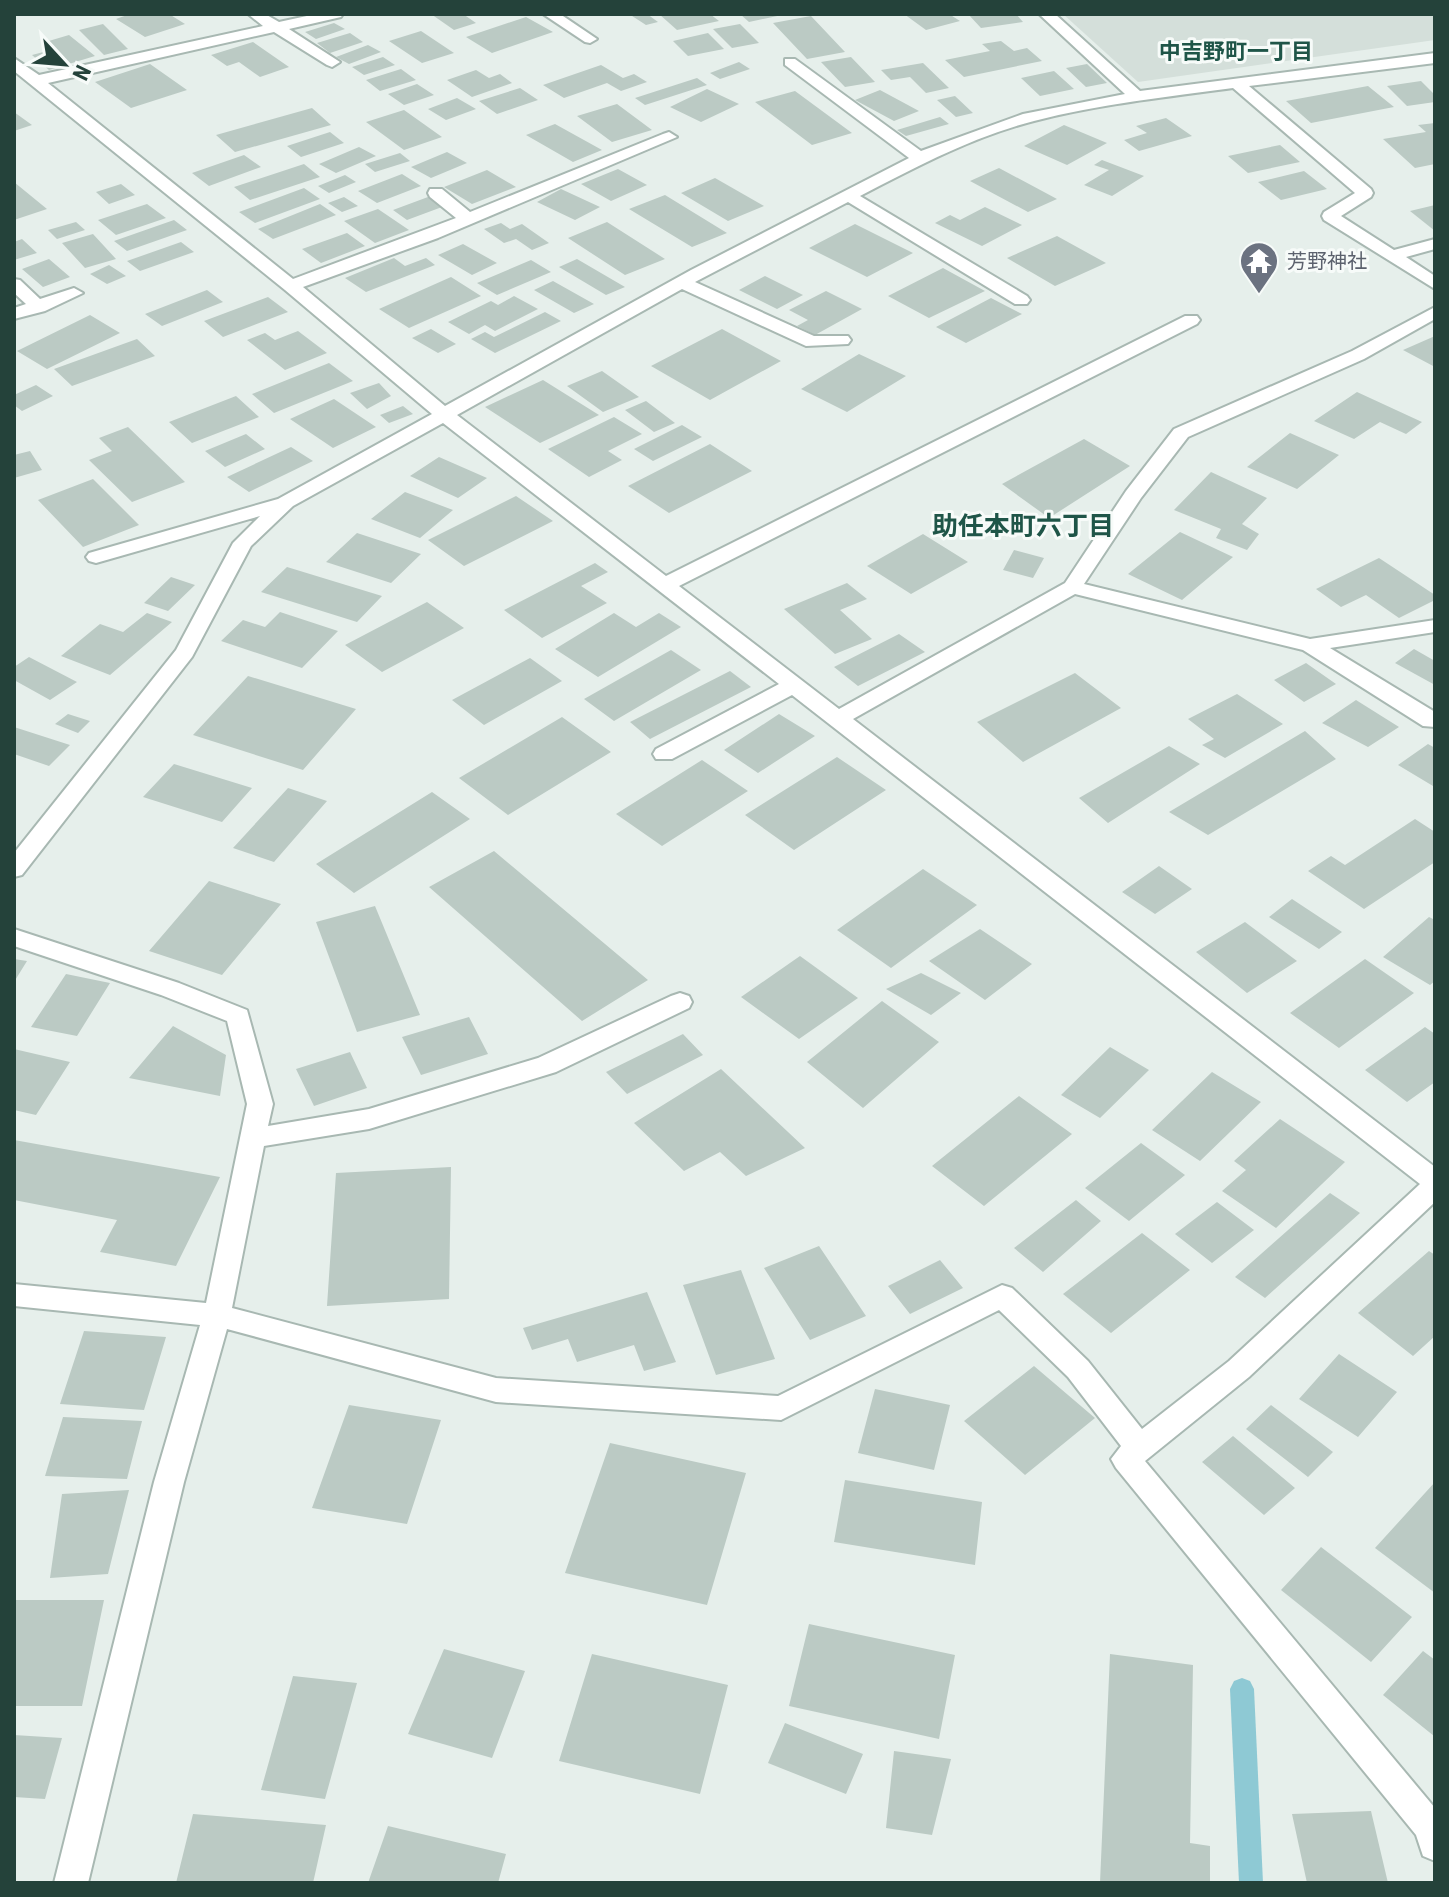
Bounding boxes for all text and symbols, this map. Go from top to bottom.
north arrow [24,24,104,104]
district label: 中吉野町一丁目 [1159,39,1313,64]
text: N [67,61,96,84]
temple icon: 芳野神社 [1238,240,1280,295]
place label: 芳野神社 [1287,249,1367,273]
district label: 助任本町六丁目 [932,511,1114,541]

